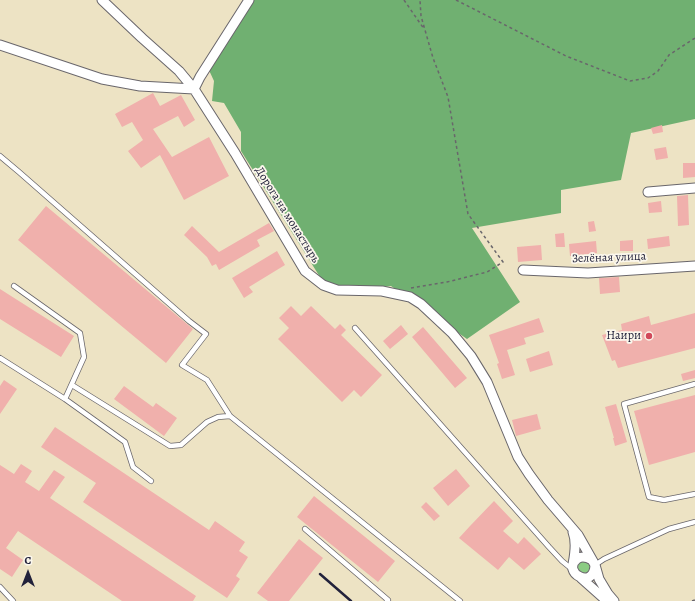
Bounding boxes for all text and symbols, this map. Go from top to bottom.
street label: Дорога на монастырь [252,164,322,266]
street label: Зелёная улица [572,250,646,266]
place label: Наири [606,329,641,343]
marker: Наири [644,331,654,341]
north arrow [8,553,48,593]
text: С [25,553,31,568]

